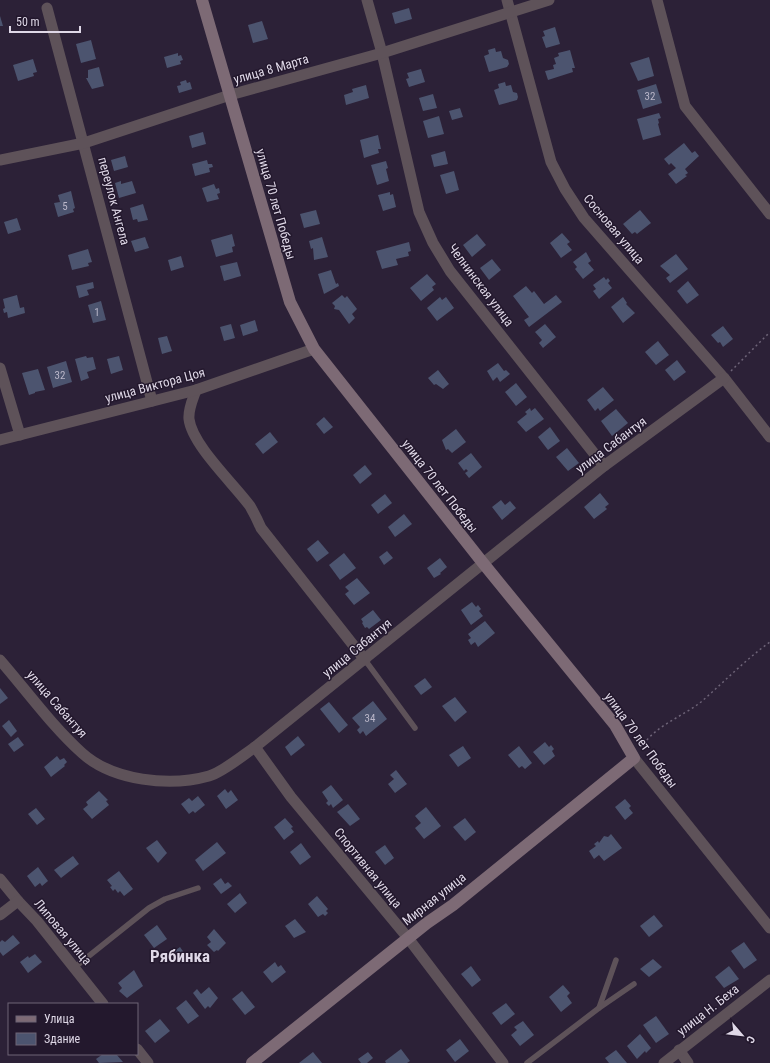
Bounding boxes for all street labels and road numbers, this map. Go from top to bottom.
street label: улица 8 Марта [232,51,310,87]
street label: улица 70 лет Победы [253,147,299,261]
street label: переулок Ангела [95,155,133,247]
street label: Сосновая улица [580,191,648,267]
street label: Челнинская улица [445,241,517,329]
street label: улица Виктора Цоя [103,364,207,406]
street label: улица Сабантуя [573,414,649,476]
street label: улица 70 лет Победы [399,436,481,536]
street label: улица Сабантуя [319,616,395,680]
street label: улица Сабантуя [24,667,90,741]
street label: улица 70 лет Победы [601,689,681,791]
street label: Спортивная улица [331,825,405,911]
street label: Мирная улица [399,870,469,928]
street label: Липовая улица [31,896,95,968]
street label: улица Н. Беха [674,981,742,1039]

